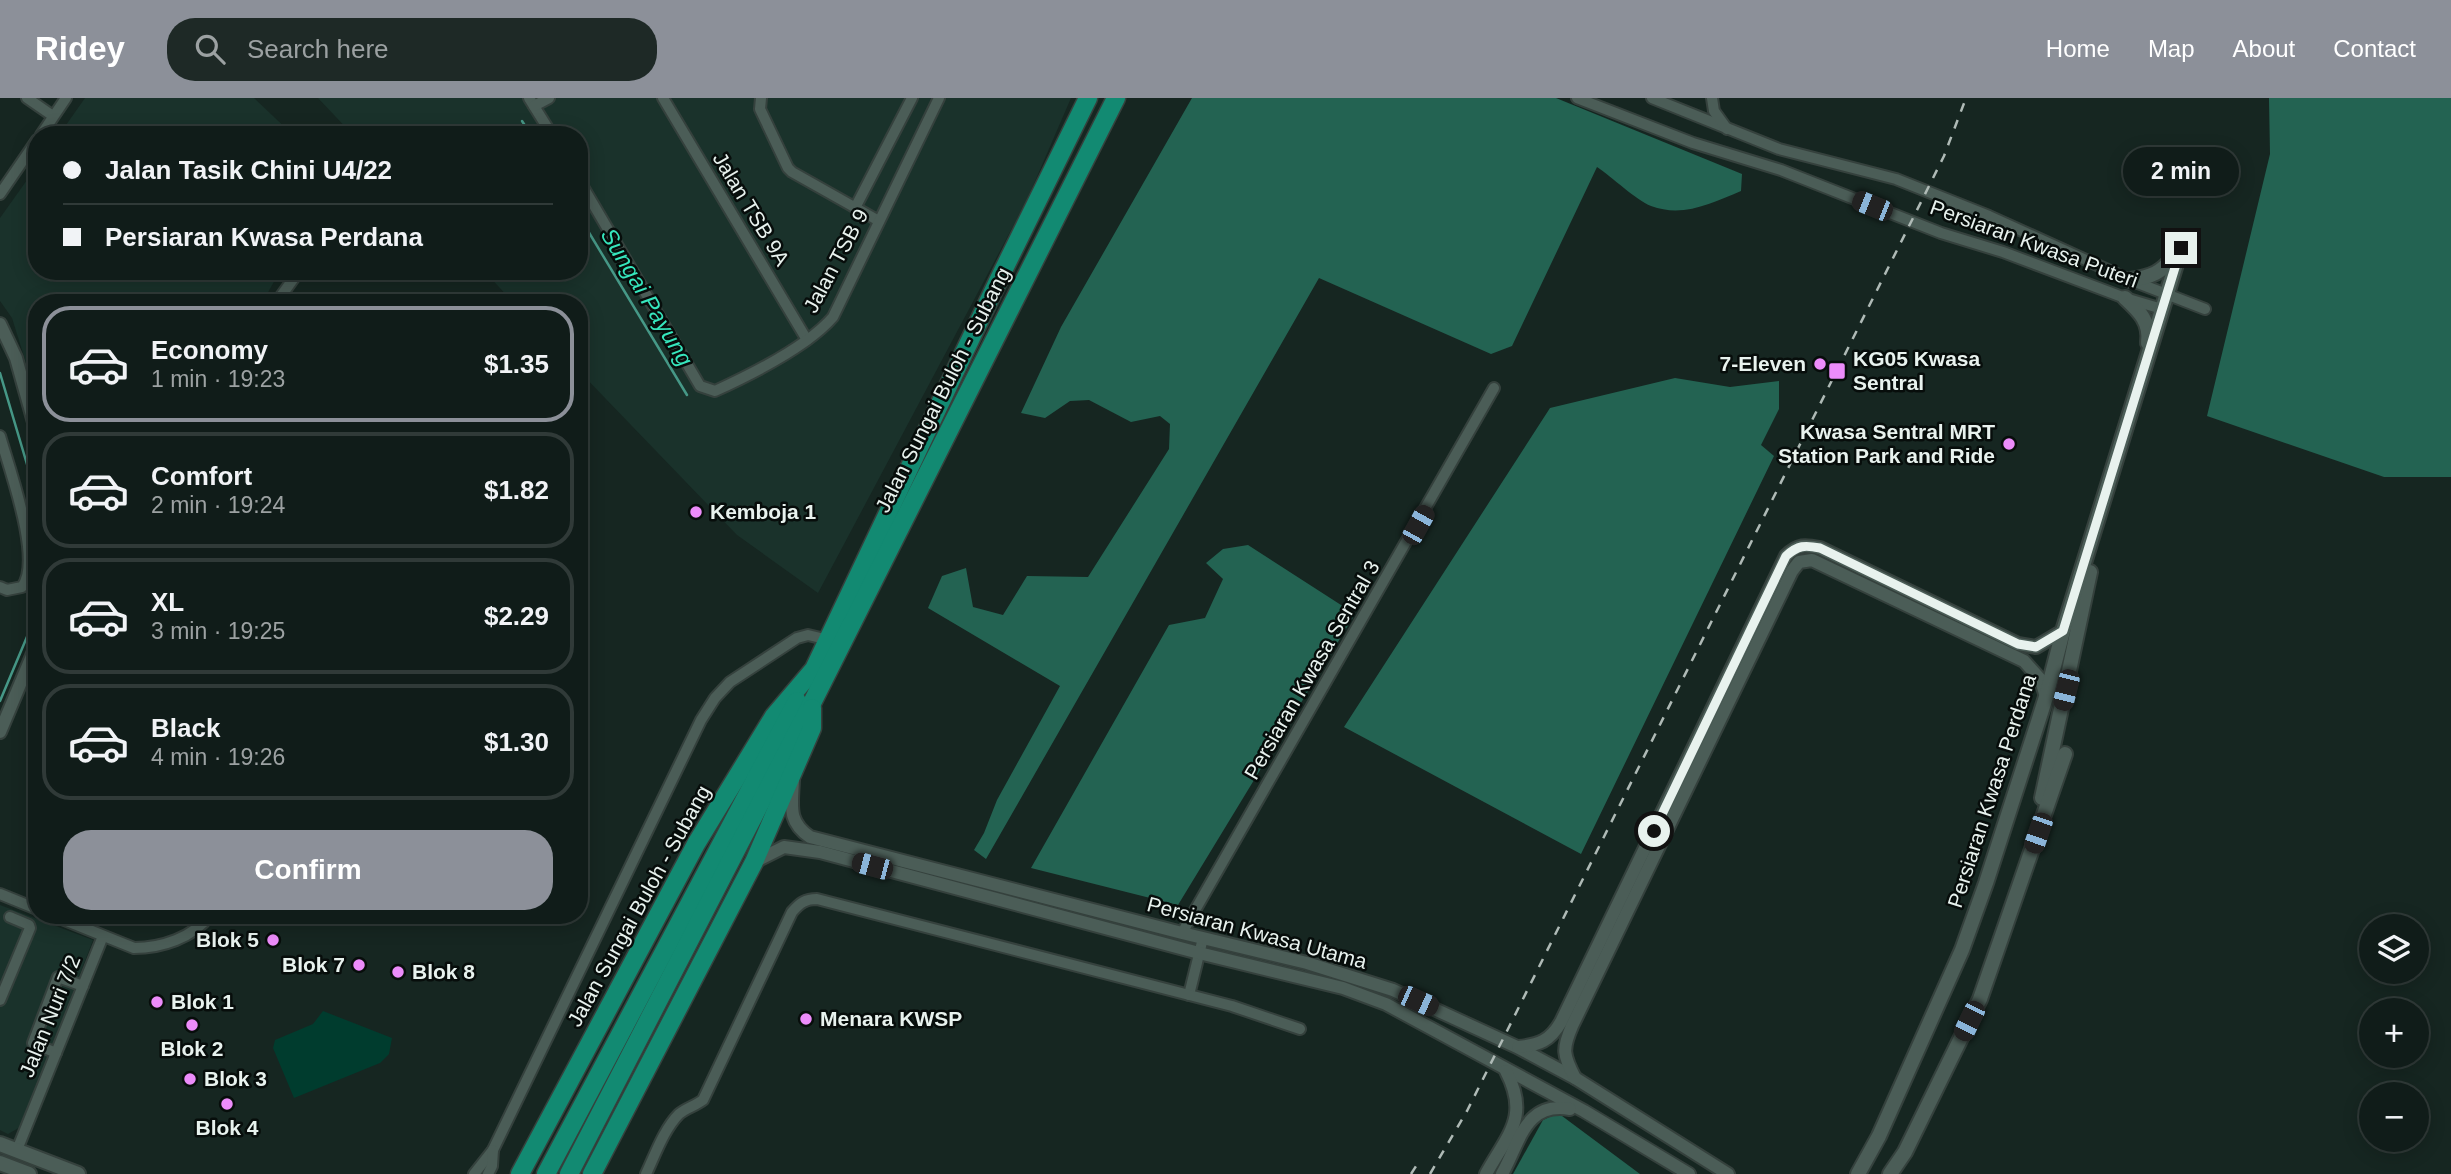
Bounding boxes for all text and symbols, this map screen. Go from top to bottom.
search box [167,18,657,81]
text: Ridey [35,30,125,67]
icon: search [191,30,229,68]
text: Search here [247,34,389,64]
text: Home [2046,35,2110,62]
text: Map [2148,35,2195,62]
text: About [2233,35,2295,62]
text: Contact [2333,35,2416,62]
callout: 2 min [2123,146,2239,195]
street label: Jalan TSB 9A [709,148,794,270]
text: Jalan Tasik Chini U4/22 [105,155,392,185]
text: 2 min [2151,158,2211,184]
car [1849,188,1896,224]
street label: Persiaran Kwasa Puteri [1927,195,2141,292]
street label: Jalan TSB 9 [799,205,872,316]
text: Persiaran Kwasa Perdana [105,222,423,252]
water label: Sungai Payung [596,223,698,371]
route end [2165,232,2197,264]
street label: Jalan Sungai Buloh - Subang [871,263,1015,516]
icon: car [67,333,130,396]
text: Economy [151,335,268,365]
place label: KG05 Kwasa Sentral [1853,347,1981,394]
text: $1.35 [484,349,549,379]
place label: 7-Eleven [1720,352,1806,375]
marker: 7-Eleven [1812,356,1828,372]
marker: KG05 Kwasa Sentral [1827,361,1847,381]
text: 1 min · 19:23 [151,366,285,392]
place label: Kwasa Sentral MRT Station Park and Ride [1778,420,1995,467]
marker: Kwasa Sentral MRT Station Park and Ride [2001,436,2017,452]
icon: car [67,459,130,522]
text: Comfort [151,461,252,491]
text: $1.82 [484,475,549,505]
text: 2 min · 19:24 [151,492,285,518]
place label: Kemboja 1 [710,500,817,523]
car [1399,502,1438,548]
marker: Kemboja 1 [688,504,704,520]
street label: Persiaran Kwasa Sentral 3 [1239,556,1384,783]
icon: car [67,585,130,648]
text: XL [151,587,184,617]
text: $2.29 [484,601,549,631]
text: 3 min · 19:25 [151,618,285,644]
car [2051,667,2082,713]
street label: Persiaran Kwasa Perdana [1943,671,2040,910]
icon: car [67,711,130,774]
text: Black [151,713,220,743]
text: $1.30 [484,727,549,757]
text: 4 min · 19:26 [151,744,285,770]
street label: Jalan Sungai Buloh - Subang [563,781,715,1030]
car [2022,810,2055,856]
route start [1638,815,1670,847]
button: Confirm [63,830,553,910]
car [849,850,896,882]
street label: Persiaran Kwasa Utama [1145,892,1370,973]
map controls [2359,914,2429,1152]
button: layers [2359,914,2429,984]
place label: Blok 5 [196,928,259,951]
marker: Blok 5 [265,932,281,948]
street label: Jalan Nuri 7/2 [15,951,84,1080]
place label: Blok 7 [282,953,345,976]
marker: Blok 7 [351,957,367,973]
place label: Blok 8 [412,960,475,983]
marker: Blok 8 [390,964,406,980]
car [1395,983,1442,1019]
place label: Blok 1 [171,990,234,1013]
marker: Blok 1 [149,994,165,1010]
car [1951,998,1988,1044]
button: + [2359,998,2429,1068]
place label: Menara KWSP [820,1007,962,1030]
marker: Menara KWSP [798,1011,814,1027]
marker: Blok 2 [184,1017,200,1033]
place label: Blok 2 [160,1037,224,1060]
place label: Blok 3 [204,1067,267,1090]
marker: Blok 3 [182,1071,198,1087]
button: − [2359,1082,2429,1152]
marker: Blok 4 [219,1096,235,1112]
place label: Blok 4 [195,1116,259,1139]

